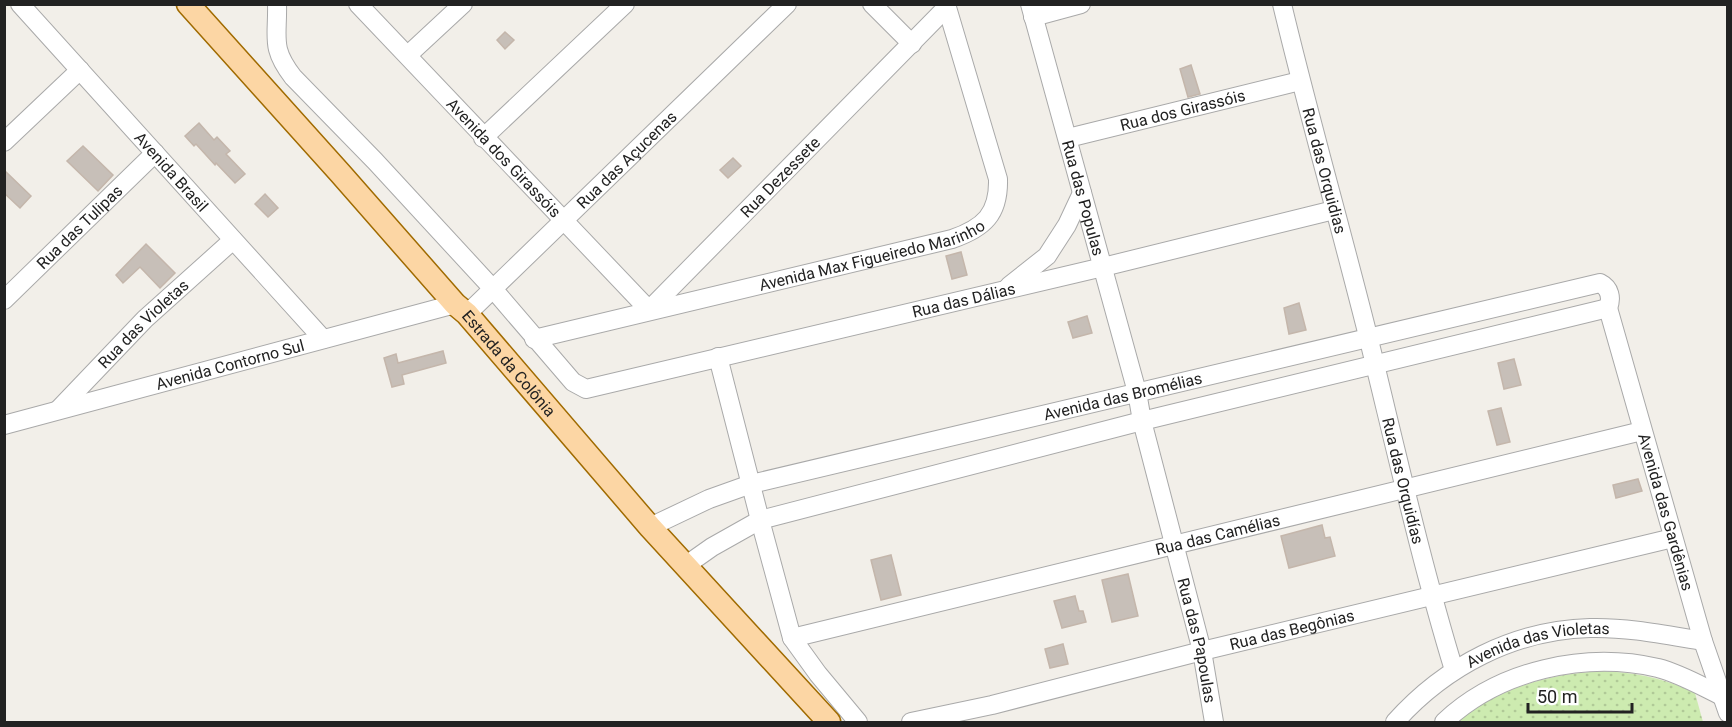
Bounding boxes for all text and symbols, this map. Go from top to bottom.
street label: Rua dos Girassóis [1118,85,1247,134]
street label: Avenida dos Girassóis [443,94,565,221]
street label: Rua das Orquidias [1299,106,1350,236]
street label: Rua das Açucenas [573,107,680,212]
street label: Avenida Brasil [131,128,212,215]
street label: Rua Dezessete [736,133,824,221]
street label: Rua das Populas [1058,138,1108,258]
street label: Rua das Tulipas [32,181,126,273]
street label: Avenida Max Figueiredo Marinho [757,216,988,294]
street label: Rua das Violetas [94,275,192,372]
street label: Rua das Dálias [910,279,1017,321]
street label: Estrada da Colônia [458,306,560,420]
street label: Avenida Contorno Sul [154,335,306,393]
street label: Avenida das Bromélias [1042,368,1204,424]
street label: Rua das Orquidías [1379,416,1428,546]
street label: Avenida das Gardênias [1635,431,1698,593]
street label: Rua das Camélias [1153,510,1282,559]
street label: Rua das Papoulas [1174,576,1220,704]
street label: Rua das Begônias [1228,605,1356,654]
street label: Avenida das Violetas [1463,618,1610,671]
scale bar [1528,676,1632,714]
text: 50 m [1537,686,1577,707]

